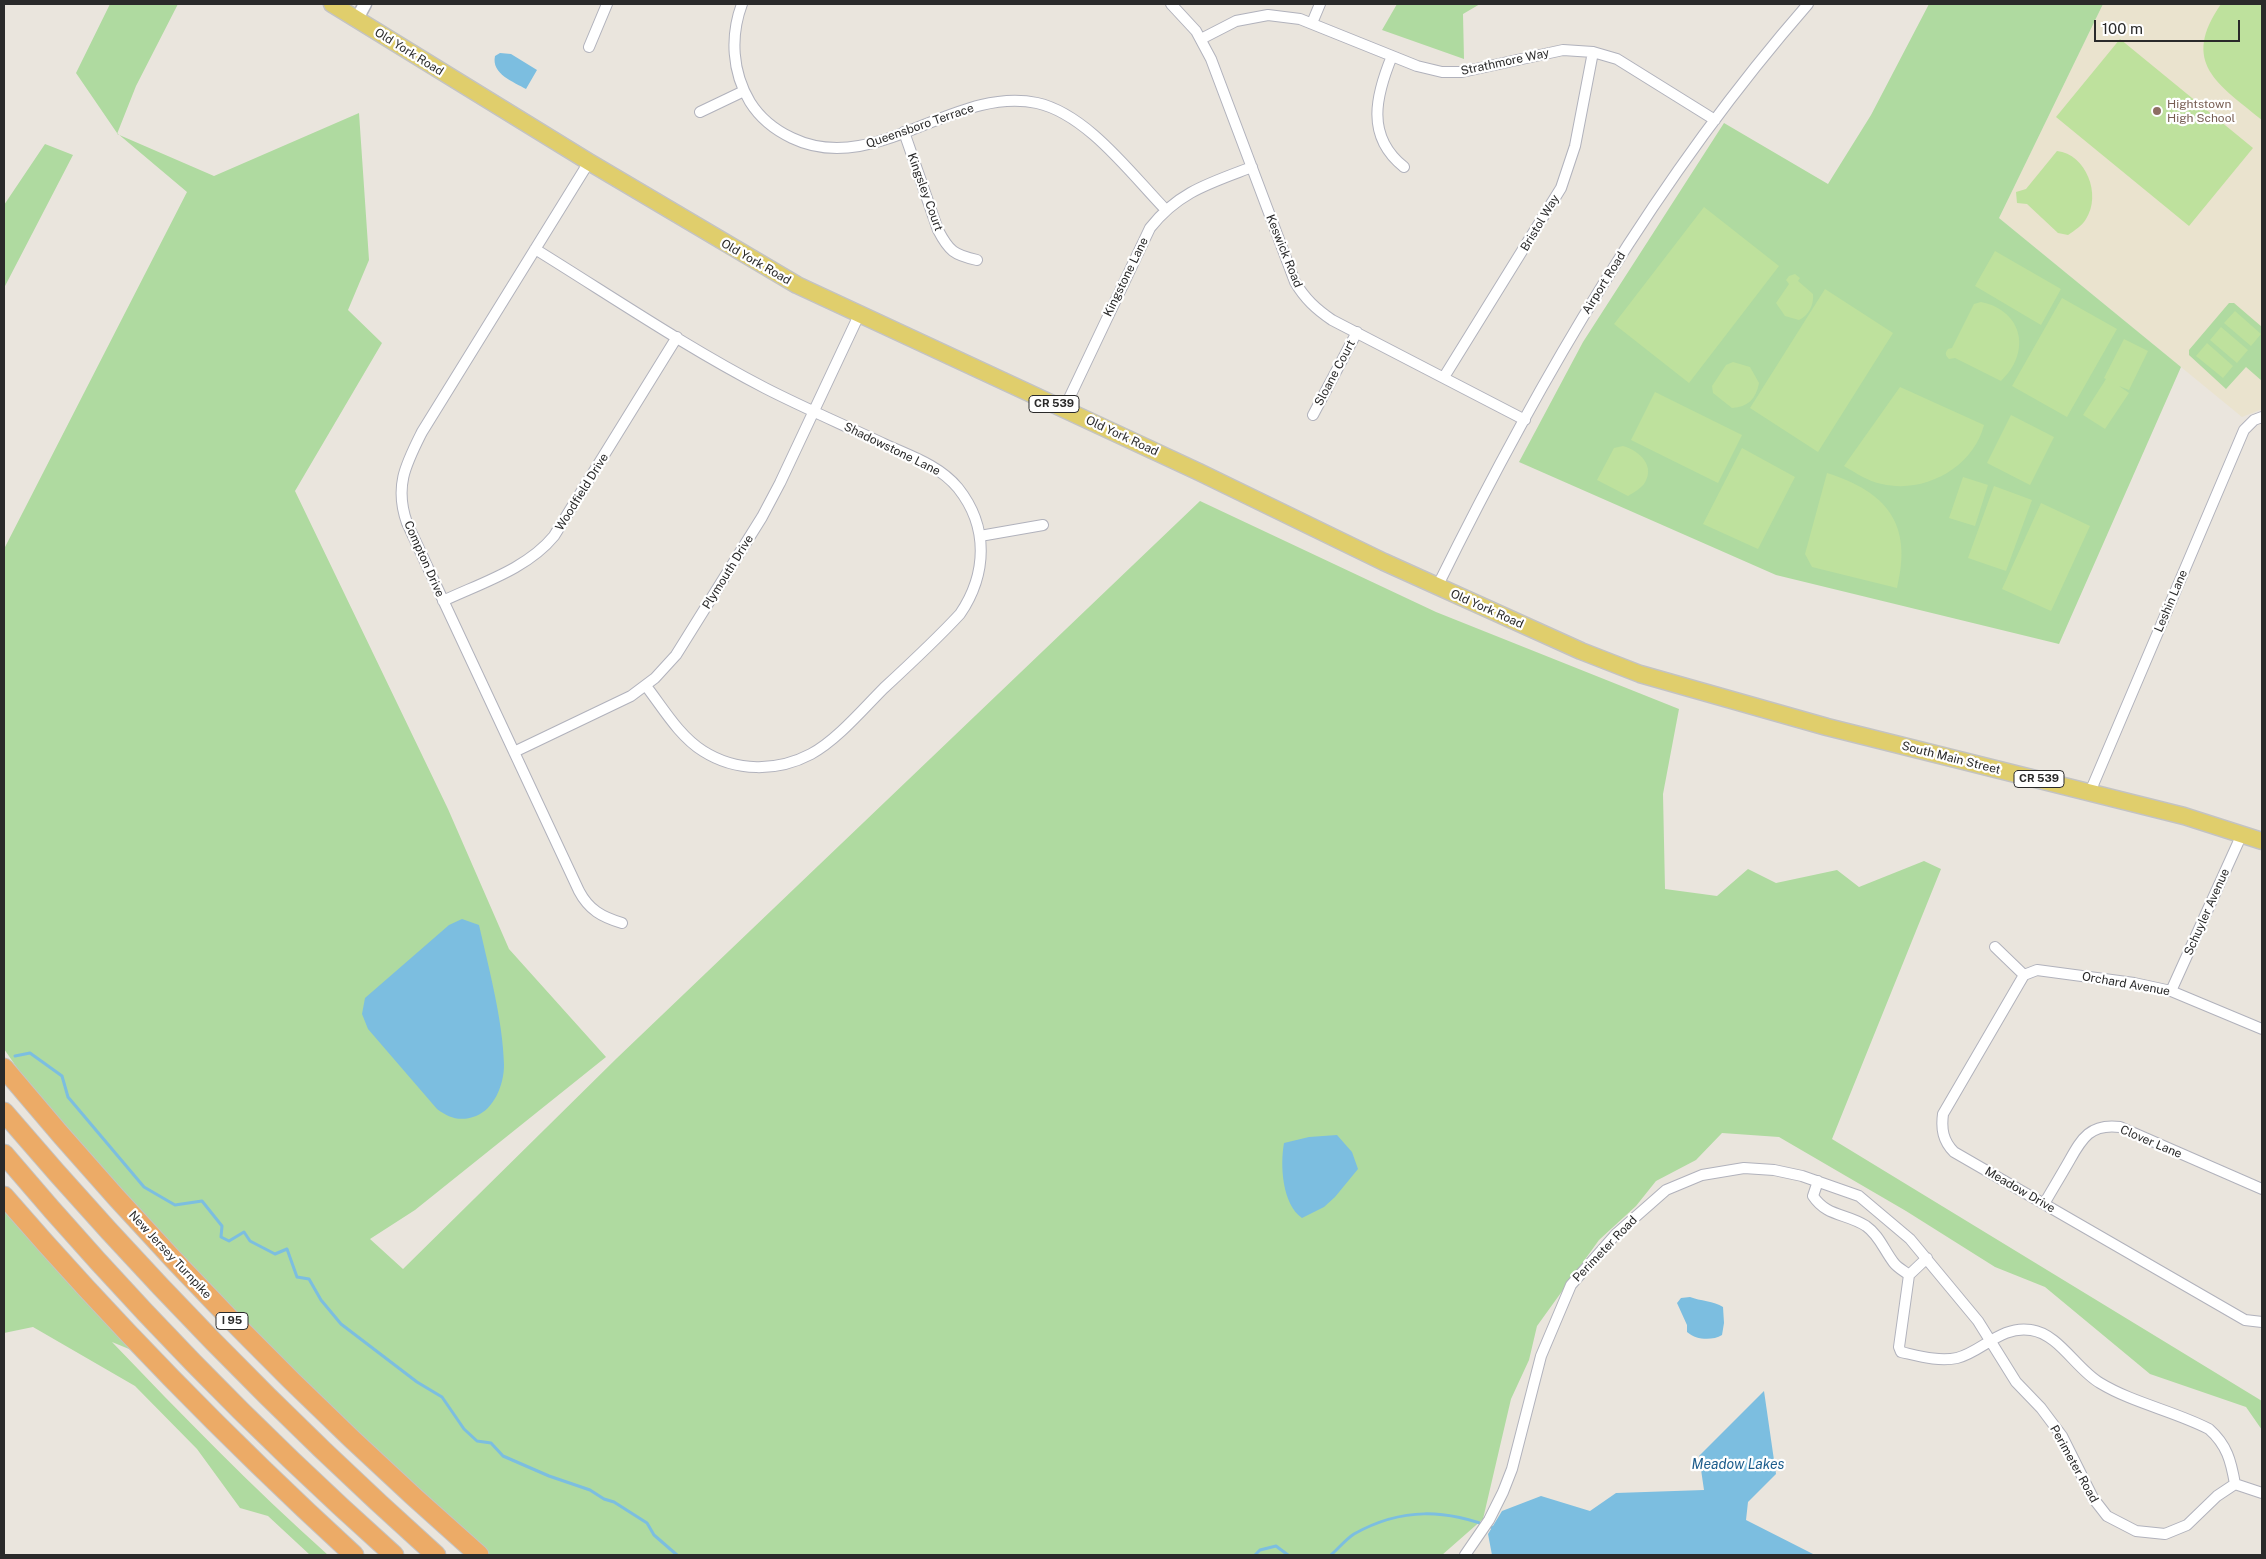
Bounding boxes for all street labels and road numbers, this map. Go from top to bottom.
street label: Old York Road [372,25,446,79]
street label: Strathmore Way [1459,46,1551,78]
street label: Queensboro Terrace [864,101,976,151]
street label: Kingsley Court [904,151,946,233]
street label: Bristol Way [1518,192,1562,254]
street label: Keswick Road [1263,212,1305,290]
street label: Kingstone Lane [1101,235,1151,319]
street label: Old York Road [719,236,793,288]
street label: Airport Road [1579,249,1629,317]
street label: Sloane Court [1312,338,1358,408]
road number: CR 539 [1029,396,1079,412]
street label: Old York Road [1084,413,1160,459]
street label: Shadowstone Lane [841,419,943,479]
street label: Woodfield Drive [553,451,611,533]
street label: Compton Drive [401,519,447,599]
street label: Plymouth Drive [699,532,757,612]
street label: Leshin Lane [2151,568,2191,634]
street label: Old York Road [1448,587,1526,631]
street label: South Main Street [1900,739,2002,777]
road number: CR 539 [2014,771,2064,788]
street label: Schuyler Avenue [2181,866,2233,958]
street label: Orchard Avenue [2081,969,2171,999]
street label: Clover Lane [2118,1123,2184,1161]
street label: Meadow Drive [1982,1164,2058,1216]
street label: New Jersey Turnpike [126,1208,214,1302]
street label: Perimeter Road [1570,1213,1640,1285]
road number: I 95 [216,1312,248,1330]
street label: Perimeter Road [2047,1423,2101,1505]

